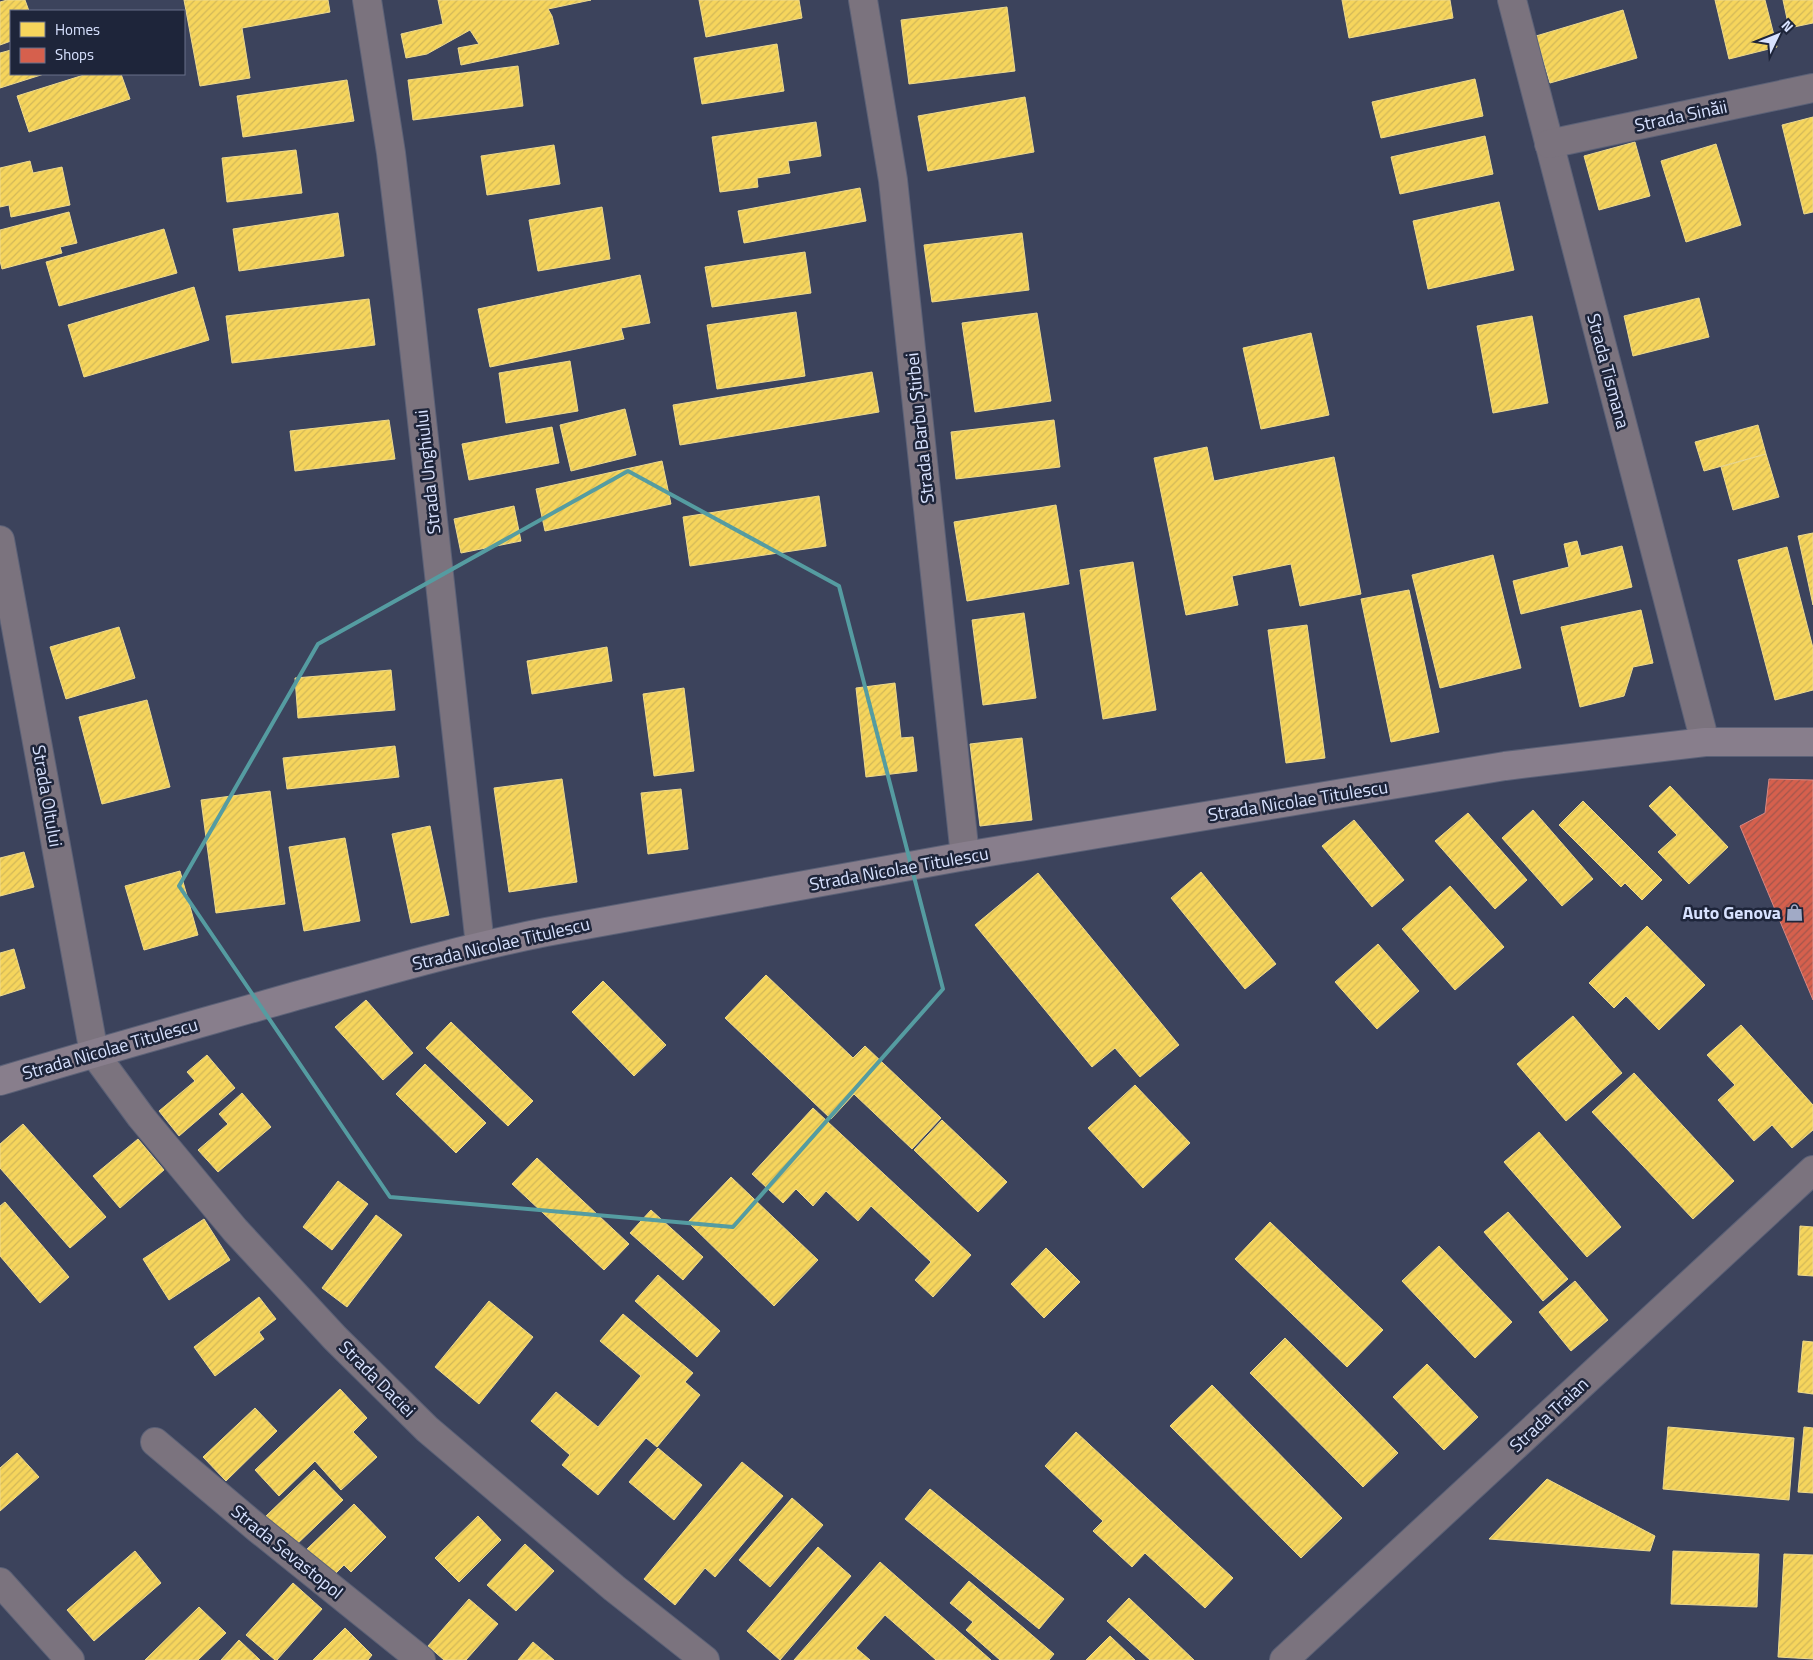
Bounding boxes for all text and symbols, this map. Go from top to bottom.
legend [10,10,185,75]
north arrow [1753,10,1803,60]
text: N [1777,15,1799,37]
text: Homes [55,18,100,41]
text: Shops [55,43,94,66]
street label: Strada Sinăii [1632,93,1730,138]
street label: Strada Tismana [1580,310,1637,431]
street label: Strada Barbu Știrbei [898,351,941,505]
street label: Strada Unghiului [408,408,447,536]
street label: Strada Oltului [25,743,70,849]
street label: Strada Nicolae Titulescu [1206,773,1390,828]
street label: Strada Nicolae Titulescu [807,839,991,898]
place label: Auto Genova [1682,899,1781,926]
shop icon: Auto Genova [1785,903,1805,923]
street label: Strada Nicolae Titulescu [409,910,592,977]
street label: Strada Nicolae Titulescu [19,1011,201,1087]
street label: Strada Daciei [333,1334,422,1423]
street label: Strada Traian [1503,1371,1594,1458]
street label: Strada Sevastopol [225,1498,349,1605]

